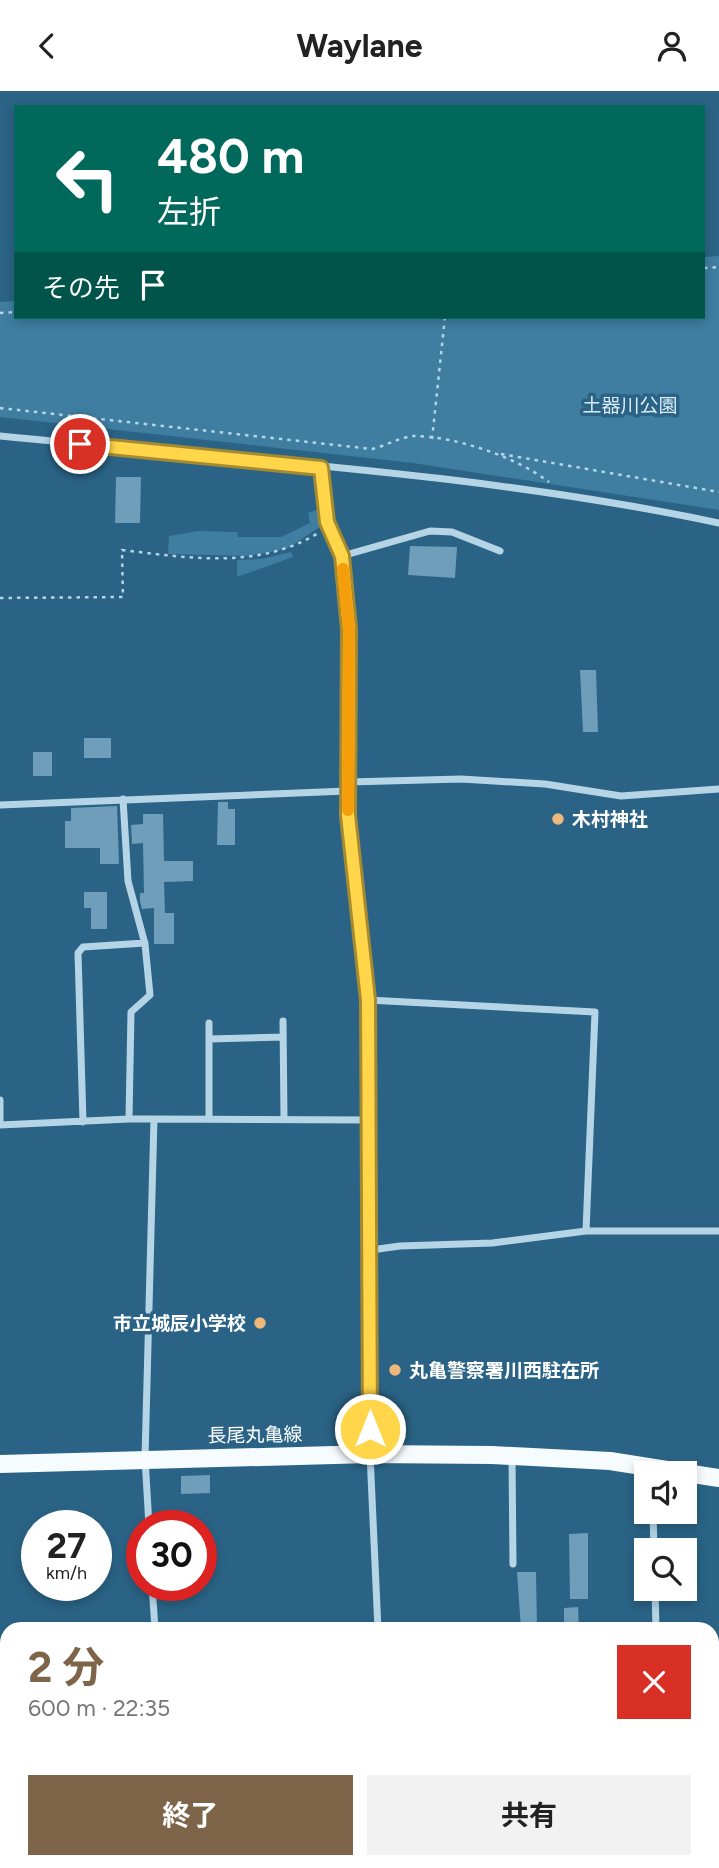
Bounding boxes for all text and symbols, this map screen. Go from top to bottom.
icon: back [28,27,66,65]
text: Waylane [296,27,423,65]
icon: person [653,27,691,65]
text: 480 m [157,126,304,185]
icon: left [42,133,133,224]
text: 左折 [157,193,221,231]
icon: arrive [134,266,172,304]
text: その先 [42,272,120,304]
park label: 土器川公園 [582,394,678,417]
pin [50,414,110,474]
icon: arrive [61,425,99,463]
place label: 木村神社 [572,808,648,831]
marker: 木村神社 [550,811,566,827]
place label: 市立城辰小学校 [113,1312,246,1335]
marker: 市立城辰小学校 [252,1315,268,1331]
place label: 丸亀警察署川西駐在所 [409,1359,599,1382]
marker: 丸亀警察署川西駐在所 [387,1362,403,1378]
position arrow [333,1392,407,1466]
street label: 長尾丸亀線 [207,1423,303,1447]
map controls [634,1461,697,1601]
button: sound [634,1461,697,1524]
speed limit sign: 30 [126,1510,217,1601]
text: 27 [47,1525,86,1567]
button: search [634,1538,697,1601]
text: km/h [46,1562,87,1584]
text: 2 分 [28,1642,104,1693]
button: close [617,1645,691,1719]
text: 600 m · 22:35 [28,1694,170,1722]
button: 終了 [28,1775,353,1855]
button: 共有 [367,1775,691,1855]

